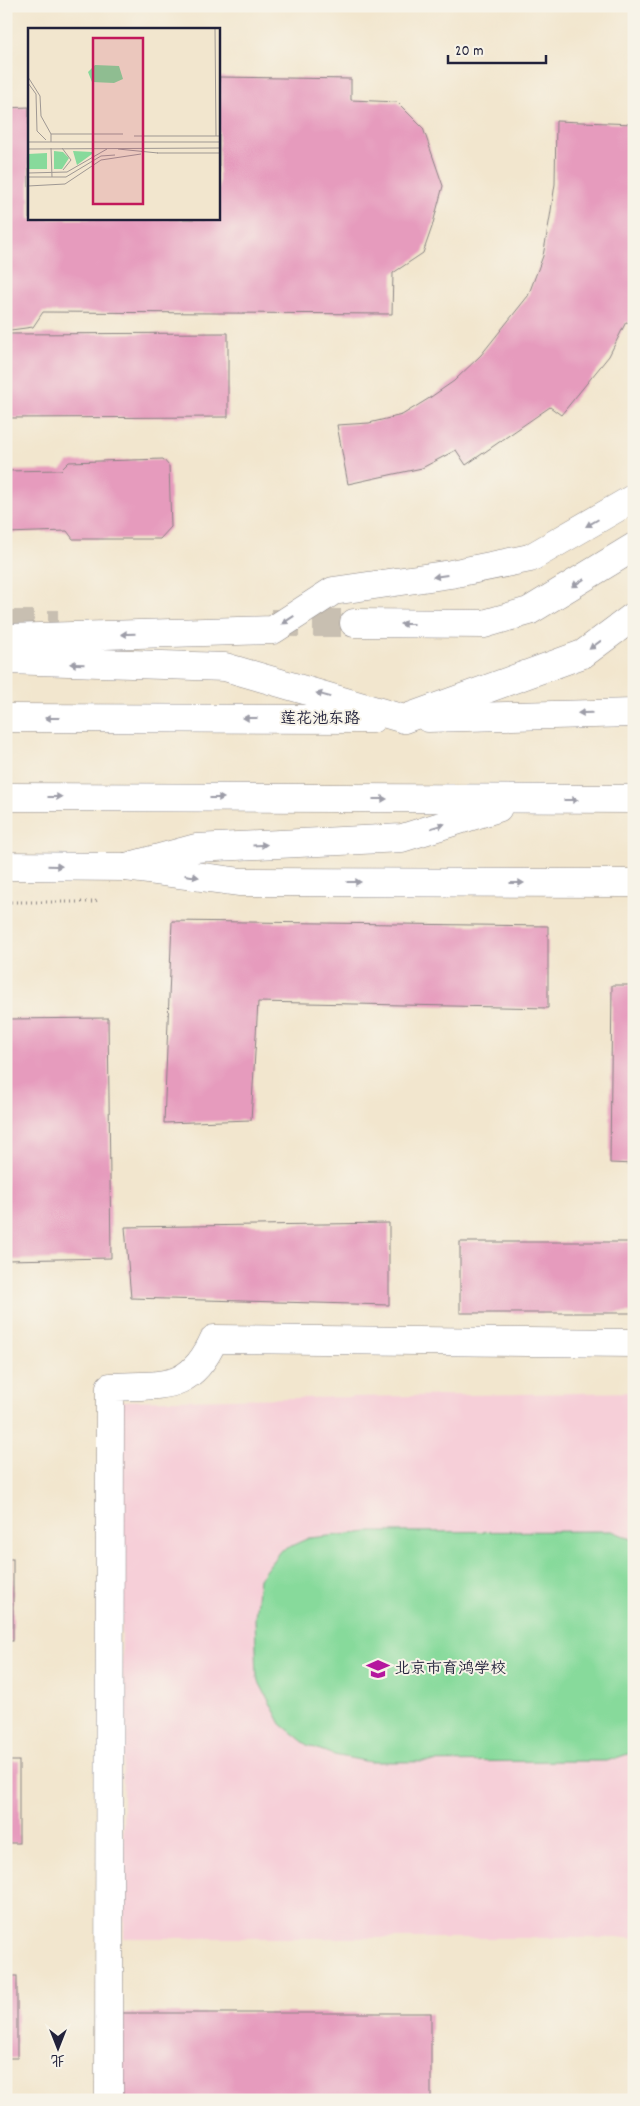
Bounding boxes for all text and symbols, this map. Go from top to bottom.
inset map [28,28,220,220]
scale bar [448,32,545,64]
text: 20 m [455,41,483,63]
one-way arrow [585,518,598,527]
one-way arrow [432,572,448,580]
one-way arrow [571,578,584,587]
one-way arrow [281,616,294,625]
one-way arrow [399,620,415,628]
one-way arrow [120,630,136,638]
one-way arrow [588,640,601,650]
one-way arrow [69,659,85,667]
one-way arrow [316,691,331,699]
street label: 莲花池东路 [280,708,360,731]
one-way arrow [577,709,593,717]
one-way arrow [44,714,60,722]
one-way arrow [242,714,258,722]
one-way arrow [47,793,63,801]
one-way arrow [210,794,226,802]
one-way arrow [372,796,388,804]
one-way arrow [563,796,579,804]
one-way arrow [431,822,446,830]
one-way arrow [252,841,268,849]
one-way arrow [47,862,63,870]
one-way arrow [184,872,200,880]
one-way arrow [346,878,362,886]
one-way arrow [509,879,525,887]
school or university icon: 北京市育鸿学校 [365,1656,391,1682]
place label: 北京市育鸿学校 [394,1658,506,1681]
north arrow [32,2024,82,2074]
text: 北 [51,2049,65,2069]

